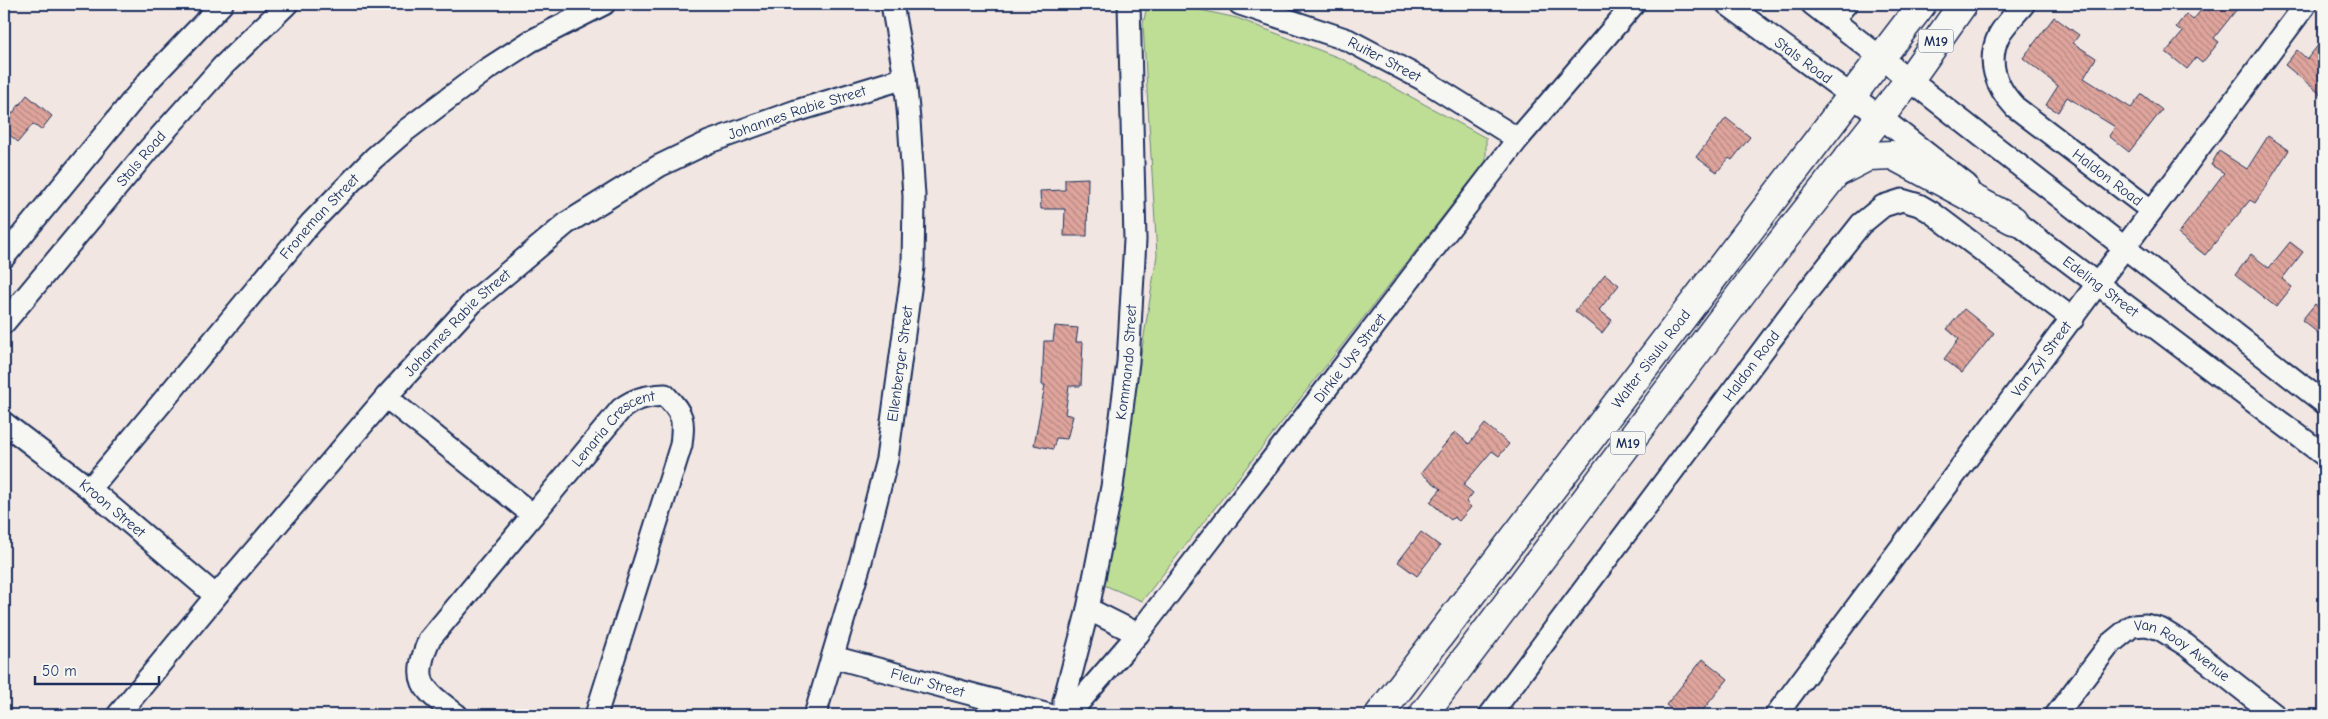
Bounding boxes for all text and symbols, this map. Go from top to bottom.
road number: M19 [1918,29,1954,52]
street label: Ruiter Street [1345,33,1425,86]
street label: Stals Road [1771,33,1836,87]
street label: Johannes Rabie Street [726,81,869,143]
street label: Stals Road [113,127,170,190]
street label: Haldon Road [2069,145,2146,210]
street label: Froneman Street [276,170,363,263]
street label: Edeling Street [2059,252,2143,321]
street label: Johannes Rabie Street [400,265,515,380]
street label: Kommando Street [1112,303,1140,421]
street label: Ellenberger Street [883,304,917,423]
street label: Walter Sisulu Road [1608,306,1694,412]
street label: Dirkie Uys Street [1310,309,1390,406]
street label: Van Zyl Street [2007,317,2076,400]
street label: Haldon Road [1719,327,1783,405]
street label: Lenaria Crescent [568,387,656,470]
road number: M19 [1610,432,1646,454]
street label: Kroon Street [76,475,150,542]
street label: Van Rooy Avenue [2134,616,2234,685]
scale bar [35,654,159,686]
text: 50 m [42,662,77,680]
street label: Fleur Street [889,664,967,701]

